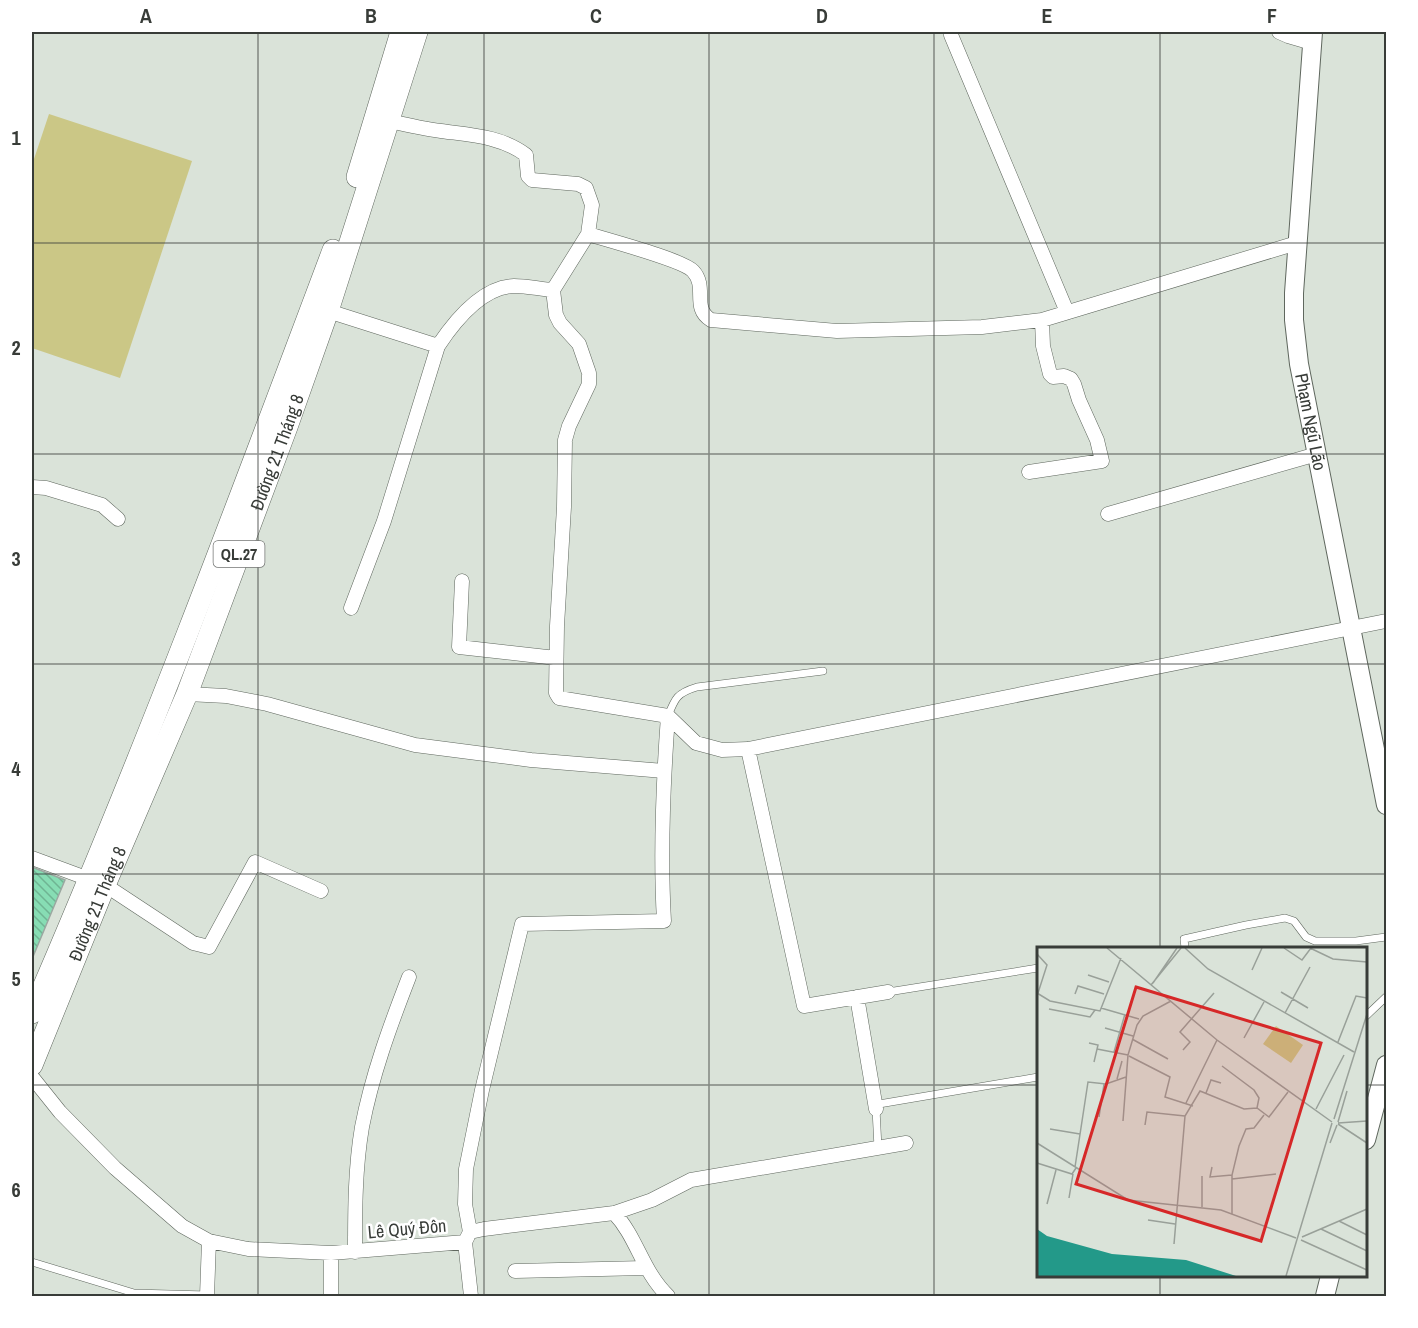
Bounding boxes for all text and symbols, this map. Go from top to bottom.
text: A [140,2,152,29]
text: B [365,2,377,29]
text: C [590,2,602,29]
text: D [816,2,828,29]
text: E [1042,2,1053,29]
text: F [1267,2,1277,29]
text: 1 [11,124,21,151]
text: 2 [11,334,21,361]
street label: Phạm Ngũ Lão [1289,371,1333,473]
street label: Đường 21 Tháng 8 [244,391,310,514]
road number: QL.27 [214,541,264,567]
text: 3 [11,545,21,572]
text: 4 [11,755,21,782]
street label: Đường 21 Tháng 8 [62,842,132,965]
inset map [1037,947,1367,1277]
text: 5 [11,965,21,992]
text: 6 [11,1176,21,1203]
street label: Lê Quý Đôn [367,1213,447,1244]

